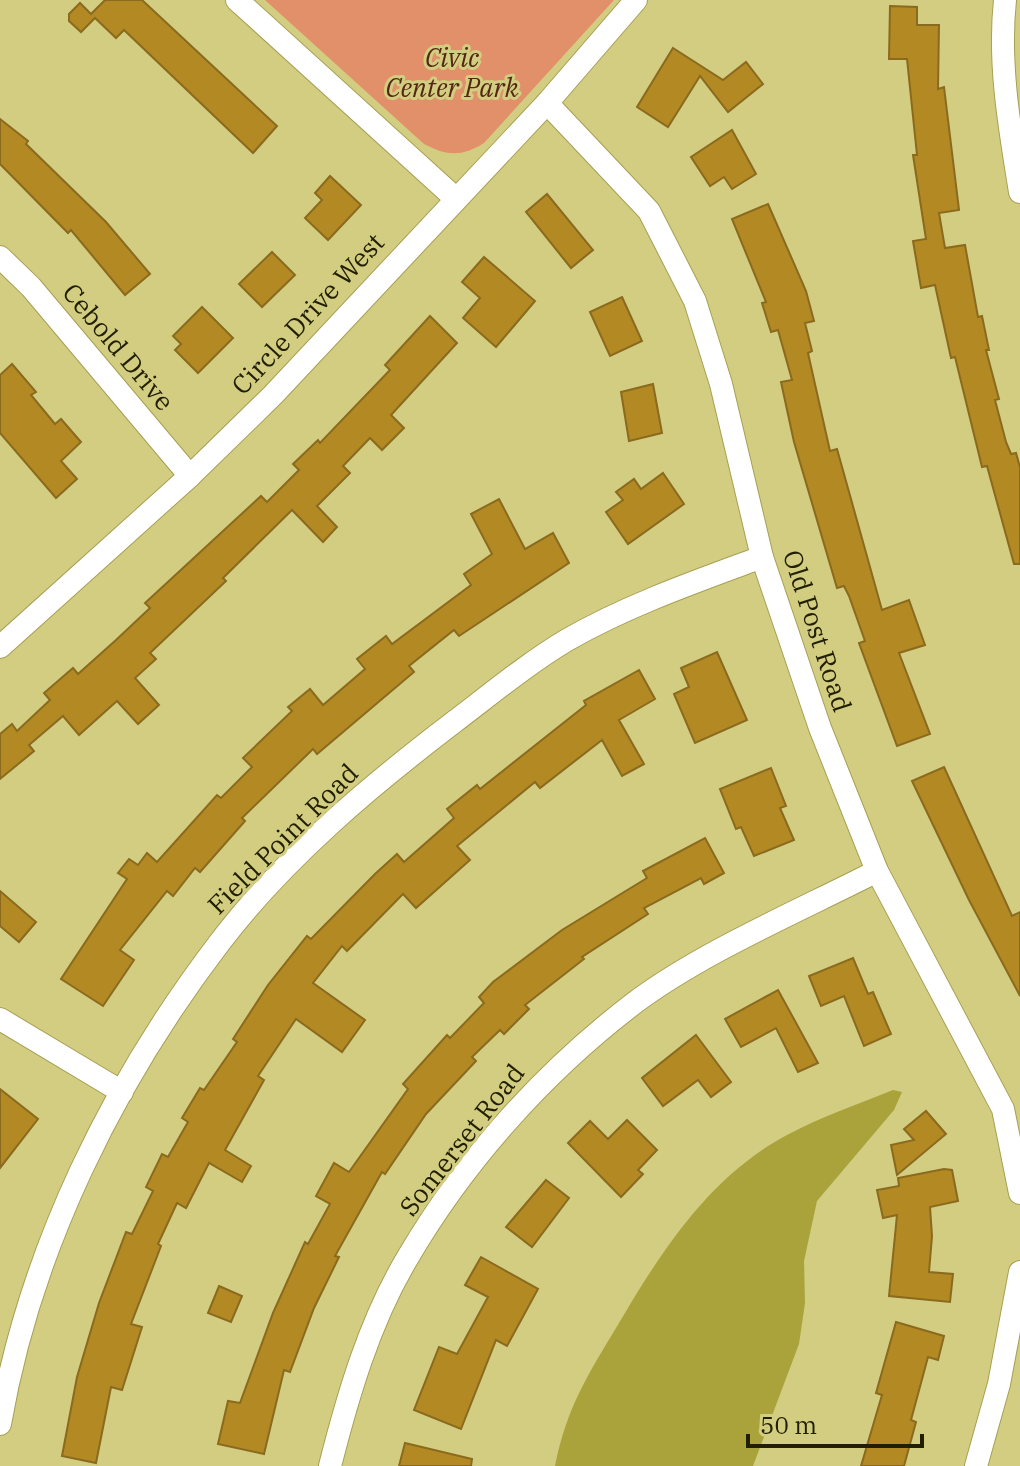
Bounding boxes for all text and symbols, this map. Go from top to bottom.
park label: Civic Center Park [385,40,519,104]
street label: Circle Drive West [224,225,391,401]
street label: Cebold Drive [56,276,182,417]
street label: Old Post Road [776,545,860,716]
street label: Field Point Road [200,756,365,921]
street label: Somerset Road [391,1056,531,1222]
scale bar [748,1398,922,1448]
text: 50 m [760,1409,817,1441]

